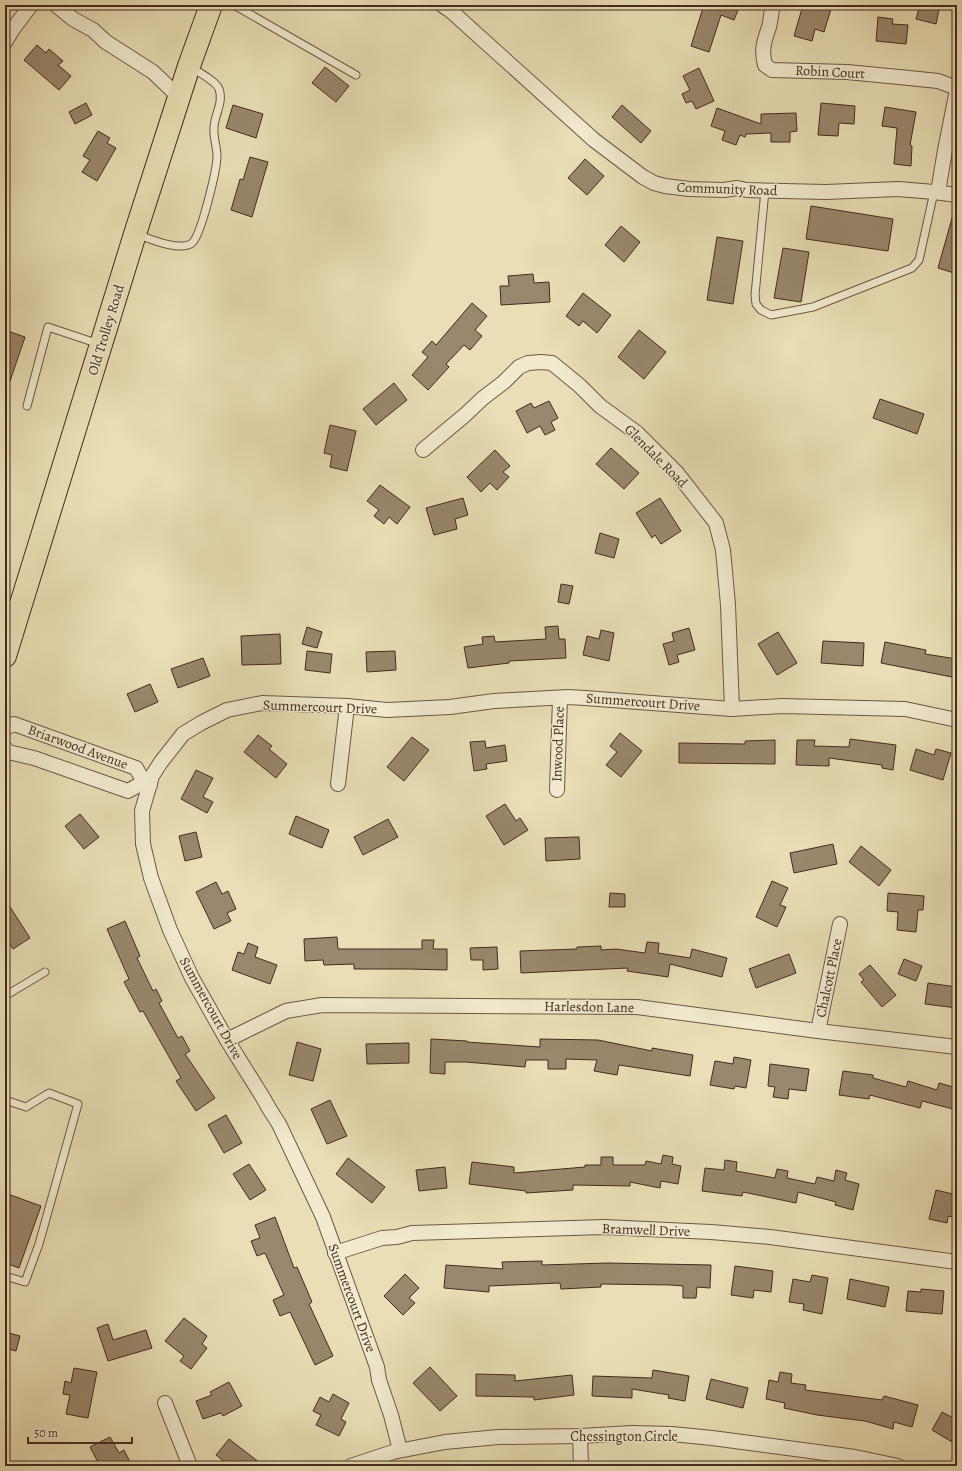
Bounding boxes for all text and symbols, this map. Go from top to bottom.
street label: Robin Court [795,61,866,83]
street label: Community Road [676,178,778,200]
street label: Old Trolley Road [83,282,129,378]
street label: Glendale Road [620,420,692,492]
street label: Summercourt Drive [585,689,701,715]
street label: Summercourt Drive [263,696,377,718]
street label: Inwood Place [547,706,569,782]
street label: Briarwood Avenue [25,720,131,774]
street label: Chalcott Place [811,937,847,1019]
street label: Summercourt Drive [175,953,247,1063]
street label: Harlesdon Lane [544,997,634,1017]
street label: Bramwell Drive [602,1219,690,1241]
street label: Summercourt Drive [324,1241,380,1355]
scale bar [28,1419,132,1445]
text: 50 m [34,1425,58,1441]
street label: Chessington Circle [570,1427,678,1446]

